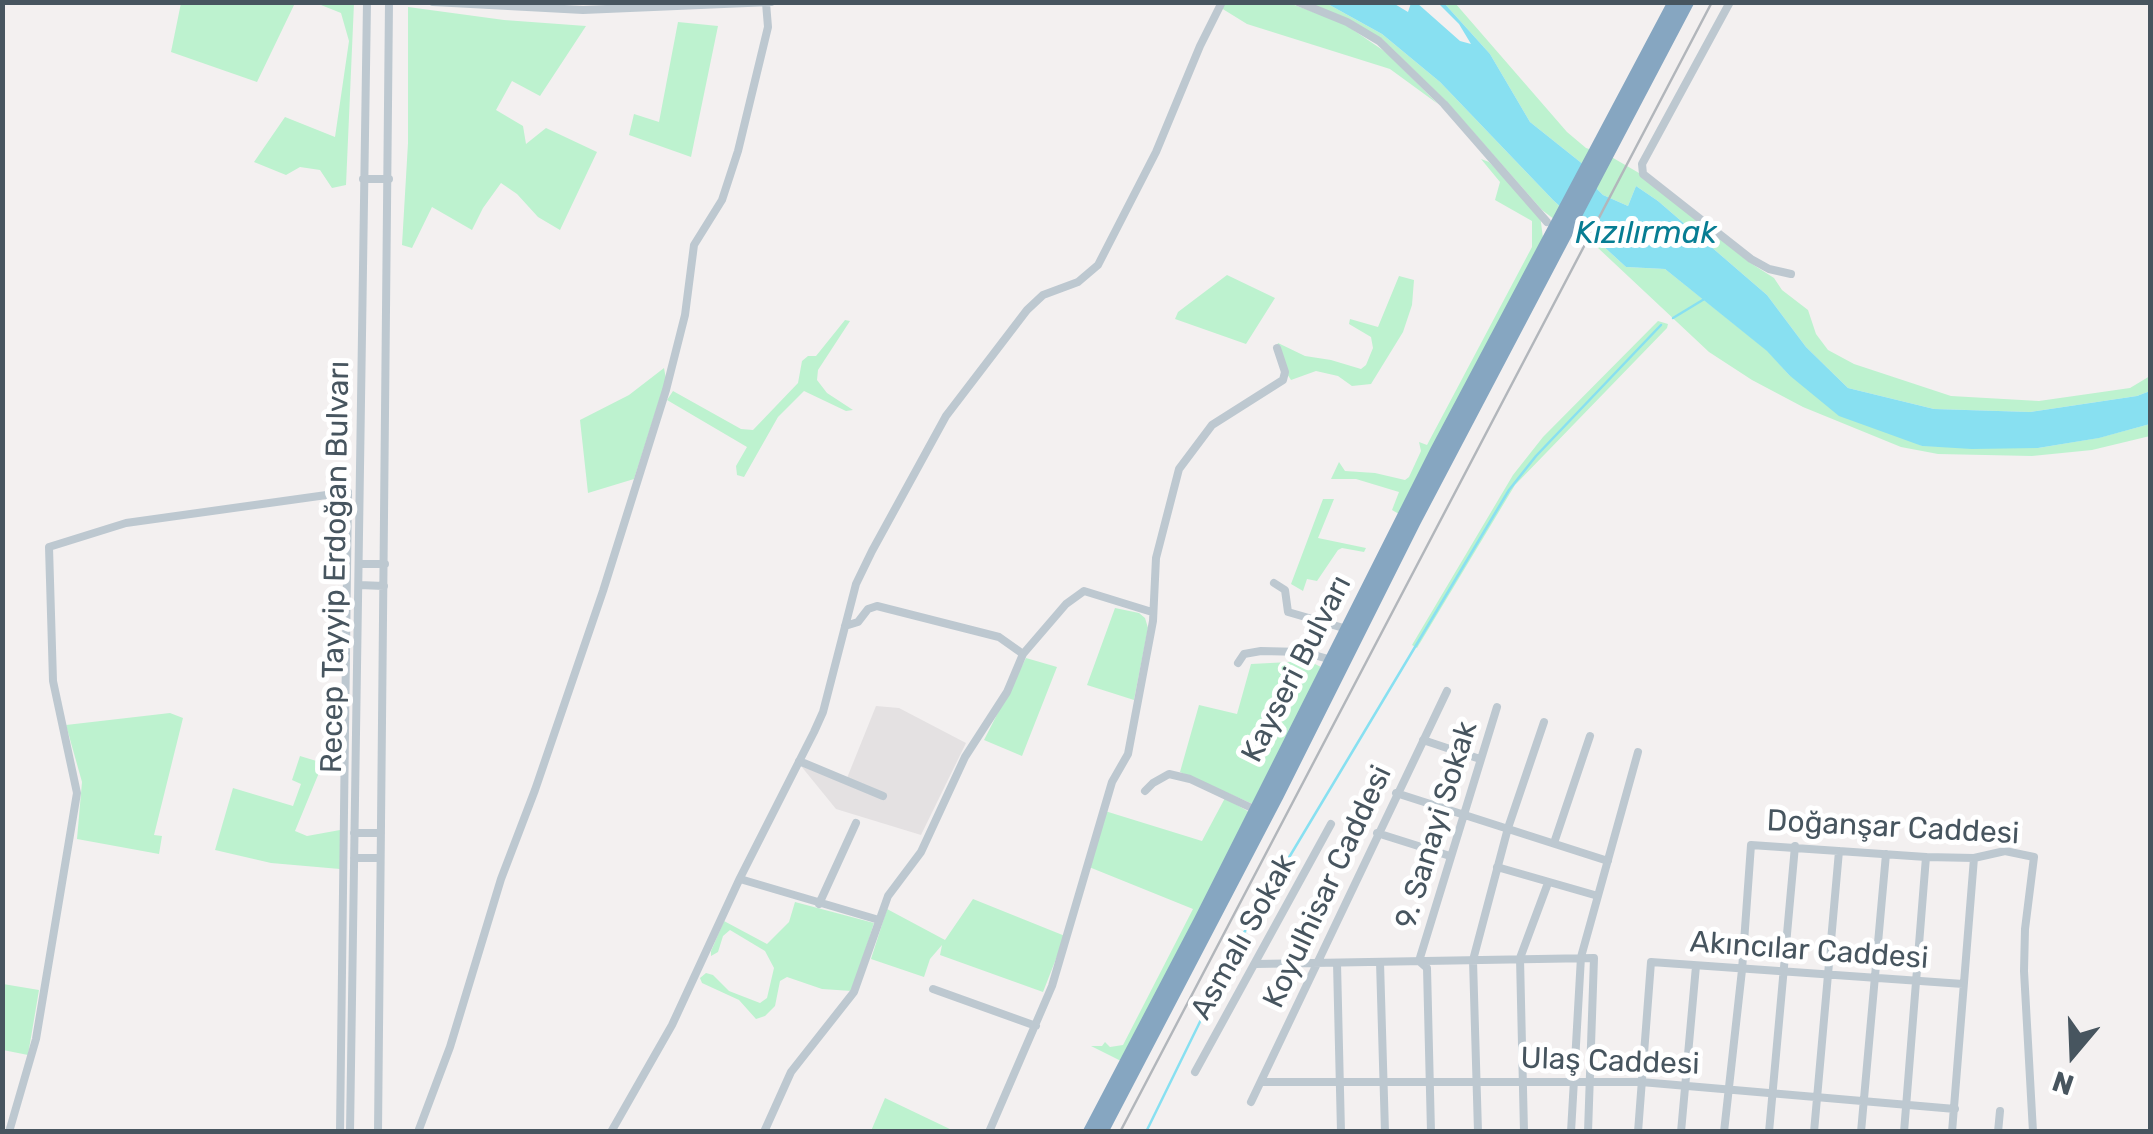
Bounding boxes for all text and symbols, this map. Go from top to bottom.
water label: Kızılırmak [1575,215,1717,253]
street label: Recep Tayyip Erdoğan Bulvarı [314,361,358,773]
street label: Kayseri Bulvarı [1234,570,1360,768]
street label: 9. Sanayi Sokak [1388,717,1486,933]
street label: Koyulhisar Caddesi [1256,760,1400,1014]
street label: Doğanşar Caddesi [1766,803,2020,853]
street label: Asmalı Sokak [1184,848,1304,1026]
street label: Akıncılar Caddesi [1689,925,1929,977]
north arrow [2023,1004,2123,1104]
street label: Ulaş Caddesi [1520,1041,1700,1083]
text: N [2048,1064,2078,1102]

